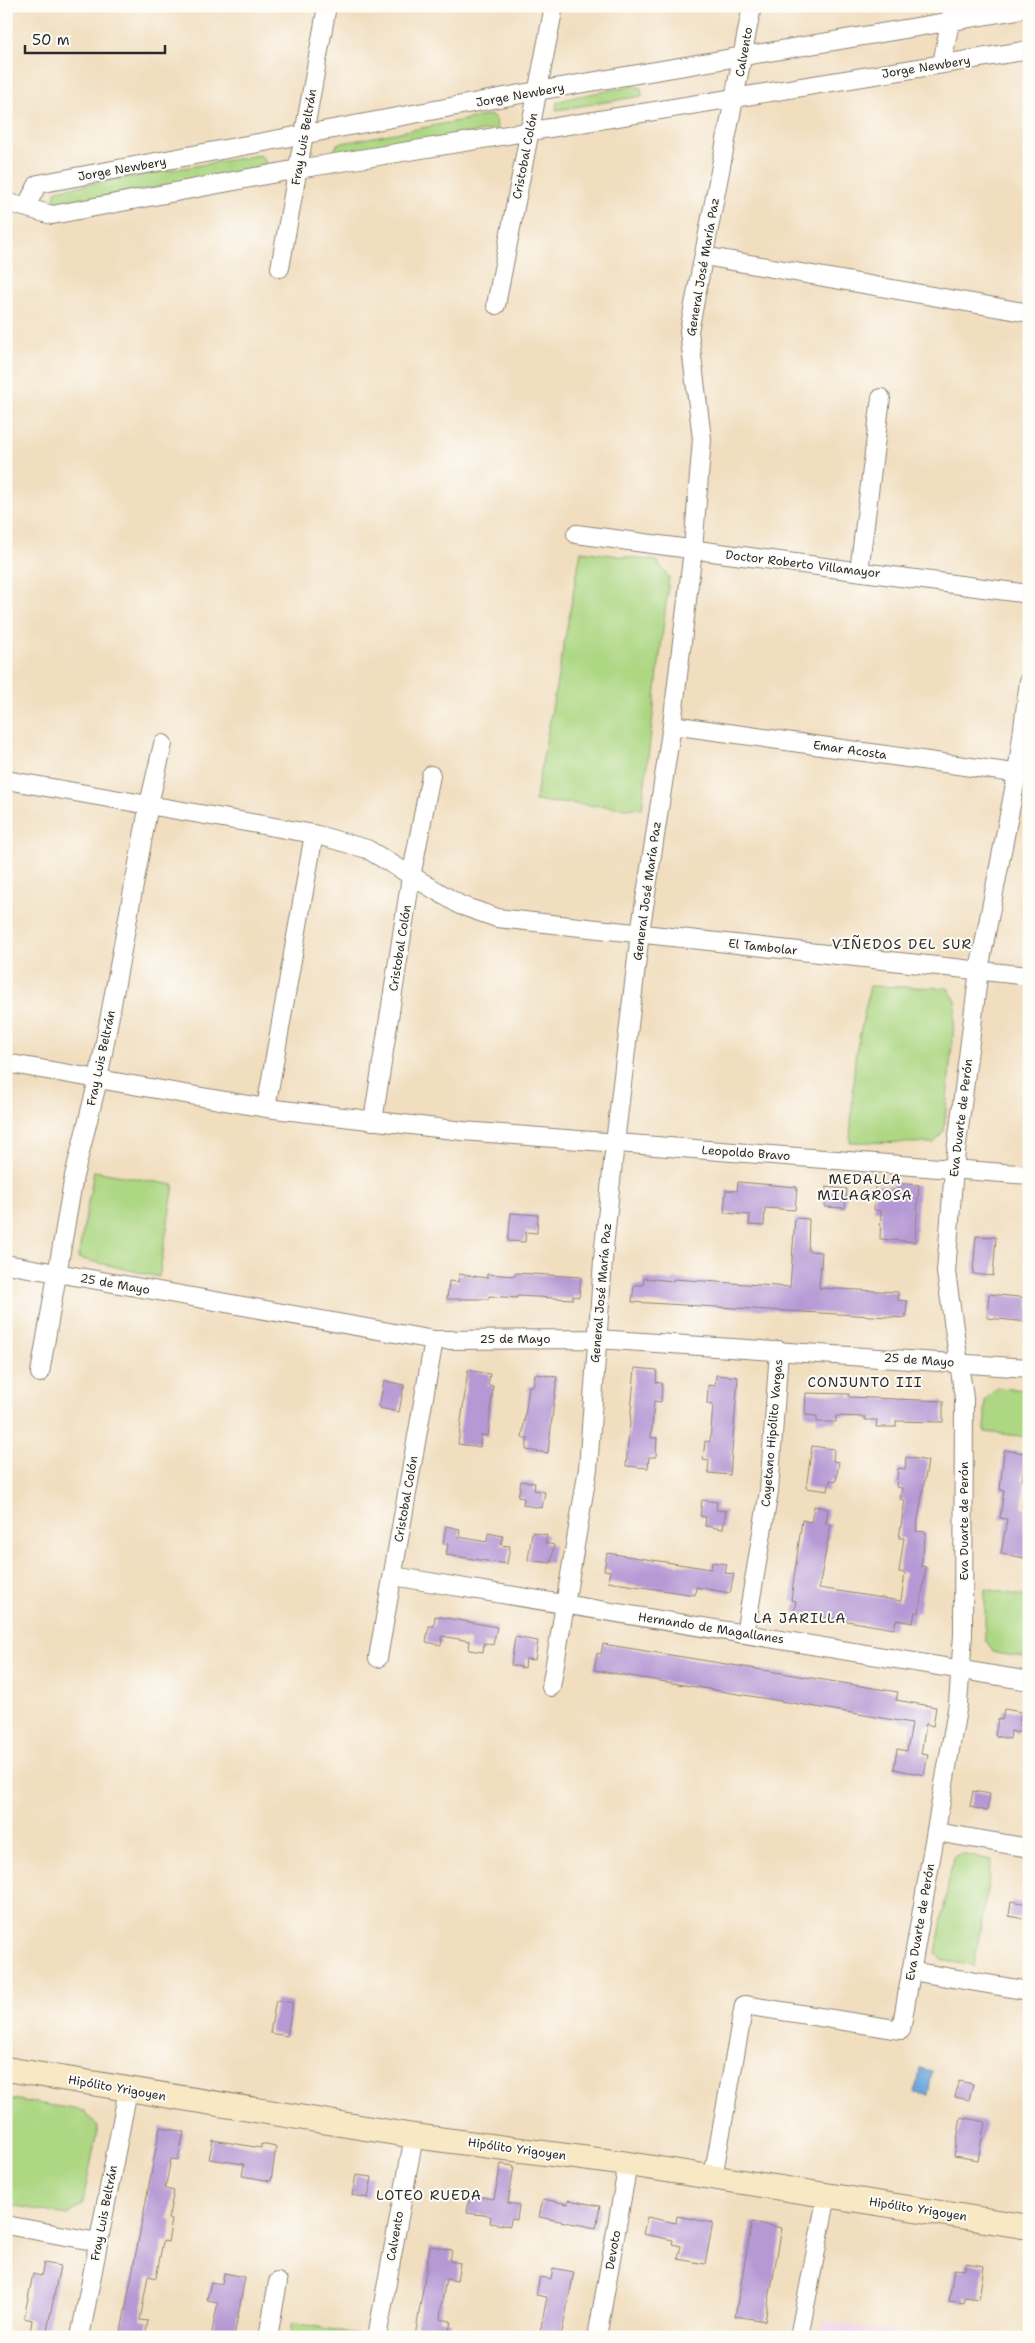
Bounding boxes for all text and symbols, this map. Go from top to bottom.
scale bar [25,22,165,54]
street label: Calvento [732,26,756,78]
text: 50 m [32,30,70,50]
street label: Jorge Newbery [881,52,972,82]
street label: Jorge Newbery [475,79,566,111]
street label: Fray Luis Beltrán [288,88,320,186]
street label: Cristobal Colón [509,111,541,201]
street label: Jorge Newbery [77,153,168,185]
street label: General José María Paz [683,197,723,337]
street label: Doctor Roberto Villamayor [725,547,882,581]
street label: Emar Acosta [812,737,888,763]
street label: General José María Paz [629,820,665,962]
street label: Cristobal Colón [385,904,415,992]
district label: VIÑEDOS DEL SUR [832,934,972,953]
street label: El Tambolar [728,935,799,959]
street label: Fray Luis Beltrán [83,1009,119,1107]
street label: Eva Duarte de Perón [946,1058,976,1178]
street label: Leopoldo Bravo [701,1142,791,1164]
district label: MEDALLA MILAGROSA [817,1170,913,1204]
street label: General José María Paz [587,1222,615,1364]
street label: 25 de Mayo [79,1270,151,1298]
street label: 25 de Mayo [480,1331,550,1347]
street label: 25 de Mayo [883,1350,955,1370]
street label: Cayetano Hipólito Vargas [758,1358,786,1508]
district label: CONJUNTO III [807,1373,923,1391]
street label: Cristobal Colón [391,1454,421,1544]
street label: Eva Duarte de Perón [956,1462,972,1580]
street label: Hernando de Magallanes [637,1609,785,1647]
district label: LA JARILLA [753,1609,847,1627]
street label: Eva Duarte de Perón [902,1862,938,1982]
street label: Hipólito Yrigoyen [67,2072,167,2104]
street label: Hipólito Yrigoyen [467,2134,567,2164]
street label: Fray Luis Beltrán [87,2164,121,2262]
district label: LOTEO RUEDA [376,2186,482,2204]
street label: Hipólito Yrigoyen [868,2193,968,2225]
street label: Calvento [383,2210,407,2262]
street label: Devoto [602,2229,624,2271]

